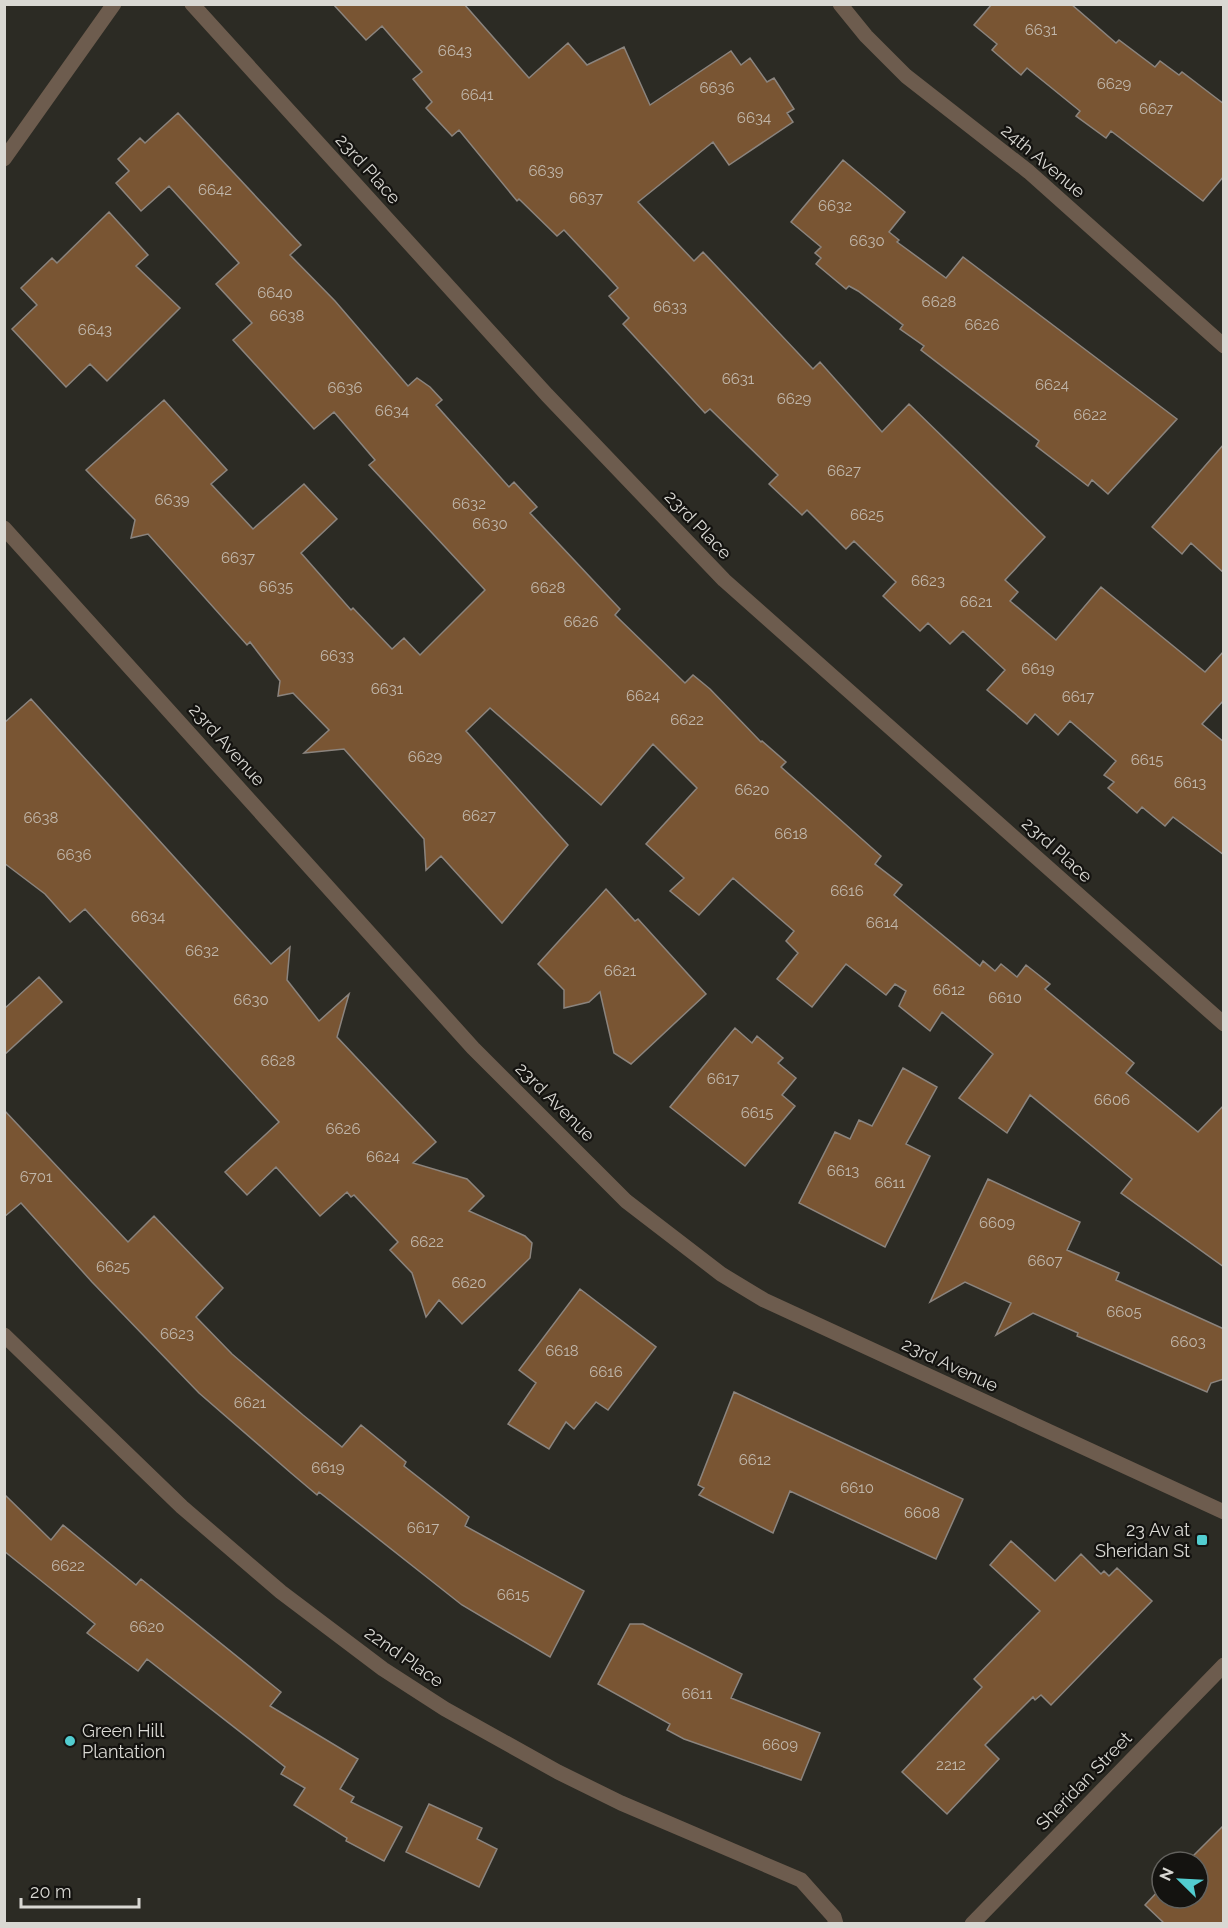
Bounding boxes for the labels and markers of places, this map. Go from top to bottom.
place label: 23 Av at Sheridan St [1095,1519,1190,1561]
marker: 23 Av at Sheridan St [1195,1533,1209,1547]
place label: Green Hill Plantation [82,1720,165,1762]
marker: Green Hill Plantation [63,1734,77,1748]

